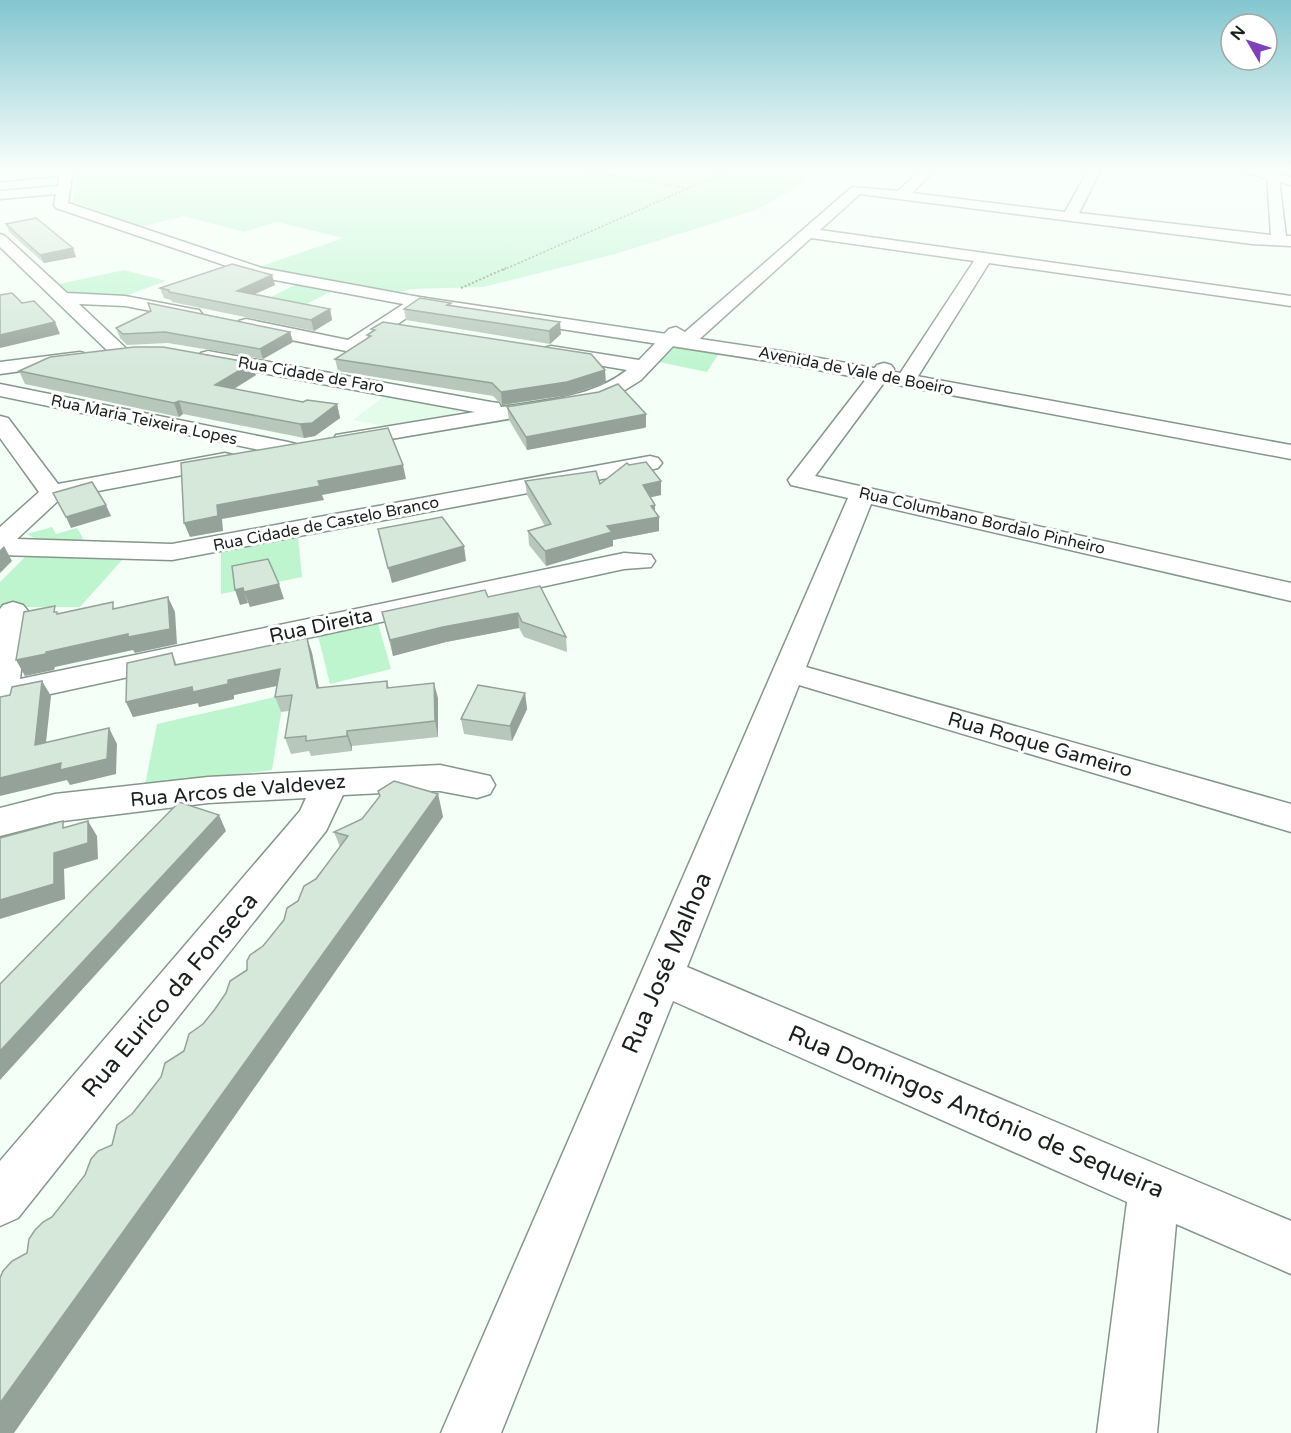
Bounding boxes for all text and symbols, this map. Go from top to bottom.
north arrow [1219,12,1279,72]
text: N [1226,22,1250,44]
street label: Avenida de Vale de Boeiro [757,342,955,400]
street label: Rua Cidade de Faro [236,352,386,398]
street label: Rua Maria Teixeira Lopes [49,390,239,450]
street label: Rua Columbano Bordalo Pinheiro [857,483,1107,559]
street label: Rua Cidade de Castelo Branco [211,492,441,556]
street label: Rua Direita [267,603,375,649]
street label: Rua Roque Gameiro [945,707,1135,783]
street label: Rua Arcos de Valdevez [129,770,347,812]
street label: Rua José Malhoa [616,868,718,1058]
street label: Rua Eurico da Fonseca [76,887,264,1103]
street label: Rua Domingos António de Sequeira [783,1019,1169,1205]

